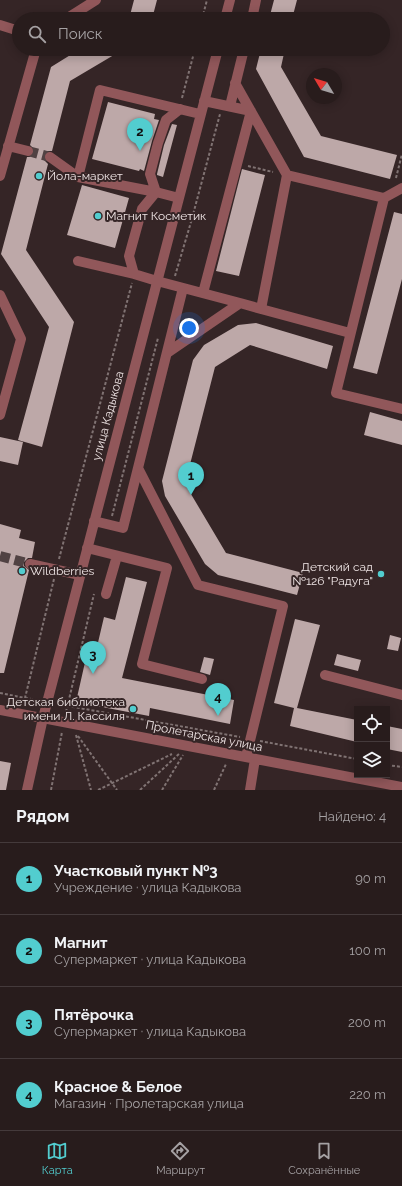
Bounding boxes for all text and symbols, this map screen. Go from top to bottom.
search box [12,12,390,56]
icon: search [26,23,48,45]
text: Поиск [58,25,103,43]
north arrow [306,68,342,104]
pin: 2 [127,118,153,151]
place label: Йола-маркет [47,169,123,183]
marker: Йола-маркет [34,171,44,181]
place label: Магнит Косметик [106,209,206,223]
marker: Магнит Косметик [93,211,103,221]
your location [179,318,199,338]
street label: улица Кадыкова [89,370,127,462]
pin: 1 [178,462,204,495]
place label: Детский сад №126 "Радуга" [292,560,373,588]
place label: Wildberries [30,564,94,578]
marker: Wildberries [17,566,27,576]
marker: Детский сад №126 "Радуга" [376,569,386,579]
pin: 3 [80,641,106,674]
pin: 4 [205,683,231,716]
place label: Детская библиотека имени Л. Кассиля [6,695,125,723]
marker: Детская библиотека имени Л. Кассиля [128,704,138,714]
map controls [354,706,390,778]
button: locate [354,706,390,742]
street label: Пролетарская улица [144,718,264,754]
button: layers [354,742,390,778]
text: Рядом [16,806,69,826]
text: Найдено: 4 [318,809,386,824]
text: Участковый пункт №3 [54,862,218,880]
text: 1 [26,871,32,886]
text: 90 m [355,871,386,886]
text: Учреждение · улица Кадыкова [54,880,241,895]
text: Магнит [54,934,108,952]
text: 2 [25,943,33,958]
text: 100 m [349,943,386,958]
text: Супермаркет · улица Кадыкова [54,952,246,967]
text: Пятёрочка [54,1006,134,1024]
text: 3 [25,1015,33,1030]
text: 200 m [348,1015,386,1030]
text: Супермаркет · улица Кадыкова [54,1024,246,1039]
text: Красное & Белое [54,1078,182,1096]
text: 4 [25,1087,33,1102]
text: 220 m [349,1087,386,1102]
text: Магазин · Пролетарская улица [54,1096,244,1111]
tab: Карта [42,1140,73,1177]
tab: Маршрут [156,1140,205,1177]
tab: Сохранённые [288,1140,360,1177]

